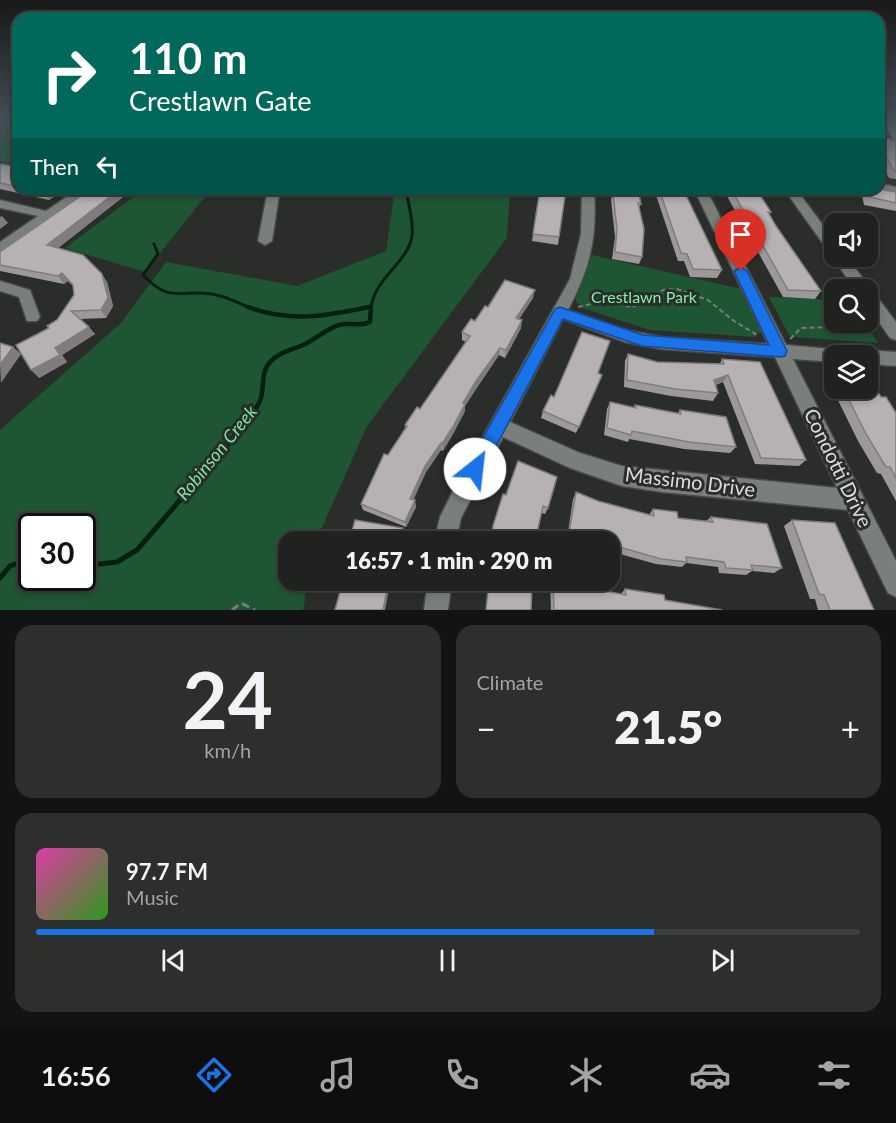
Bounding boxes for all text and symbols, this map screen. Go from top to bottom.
text: 110 m [129,33,247,83]
icon: right [30,36,108,114]
text: Crestlawn Gate [129,84,312,117]
icon: left [91,150,124,183]
text: Then [30,153,79,180]
pin [715,209,766,271]
map controls [824,213,878,399]
button: sound [824,213,878,267]
icon: arrive [724,218,757,251]
button: search [824,279,878,333]
park label: Crestlawn Park [591,287,698,306]
button: layers [824,345,878,399]
water label: Robinson Creek [171,400,261,504]
street label: Condotti Drive [800,404,878,531]
position arrow [443,437,507,501]
street label: Massimo Drive [624,461,757,501]
speed limit sign: 30 [18,513,96,591]
text: 16:57 · 1 min · 290 m [346,547,552,574]
text: 24 [183,652,273,746]
text: Climate [477,670,543,694]
text: 21.5° [614,700,722,754]
text: − [477,708,496,748]
text: + [841,708,860,748]
text: km/h [204,738,251,762]
text: 97.7 FM [126,858,208,885]
text: Music [126,885,179,909]
icon: previous [157,944,190,977]
icon: pause [431,944,464,977]
icon: next [706,944,739,977]
icon: directions [193,1054,235,1096]
icon: music [317,1054,359,1096]
icon: phone [441,1054,483,1096]
icon: climate [565,1054,607,1096]
icon: car [689,1054,731,1096]
icon: filters [813,1054,855,1096]
text: 16:56 [41,1059,111,1092]

